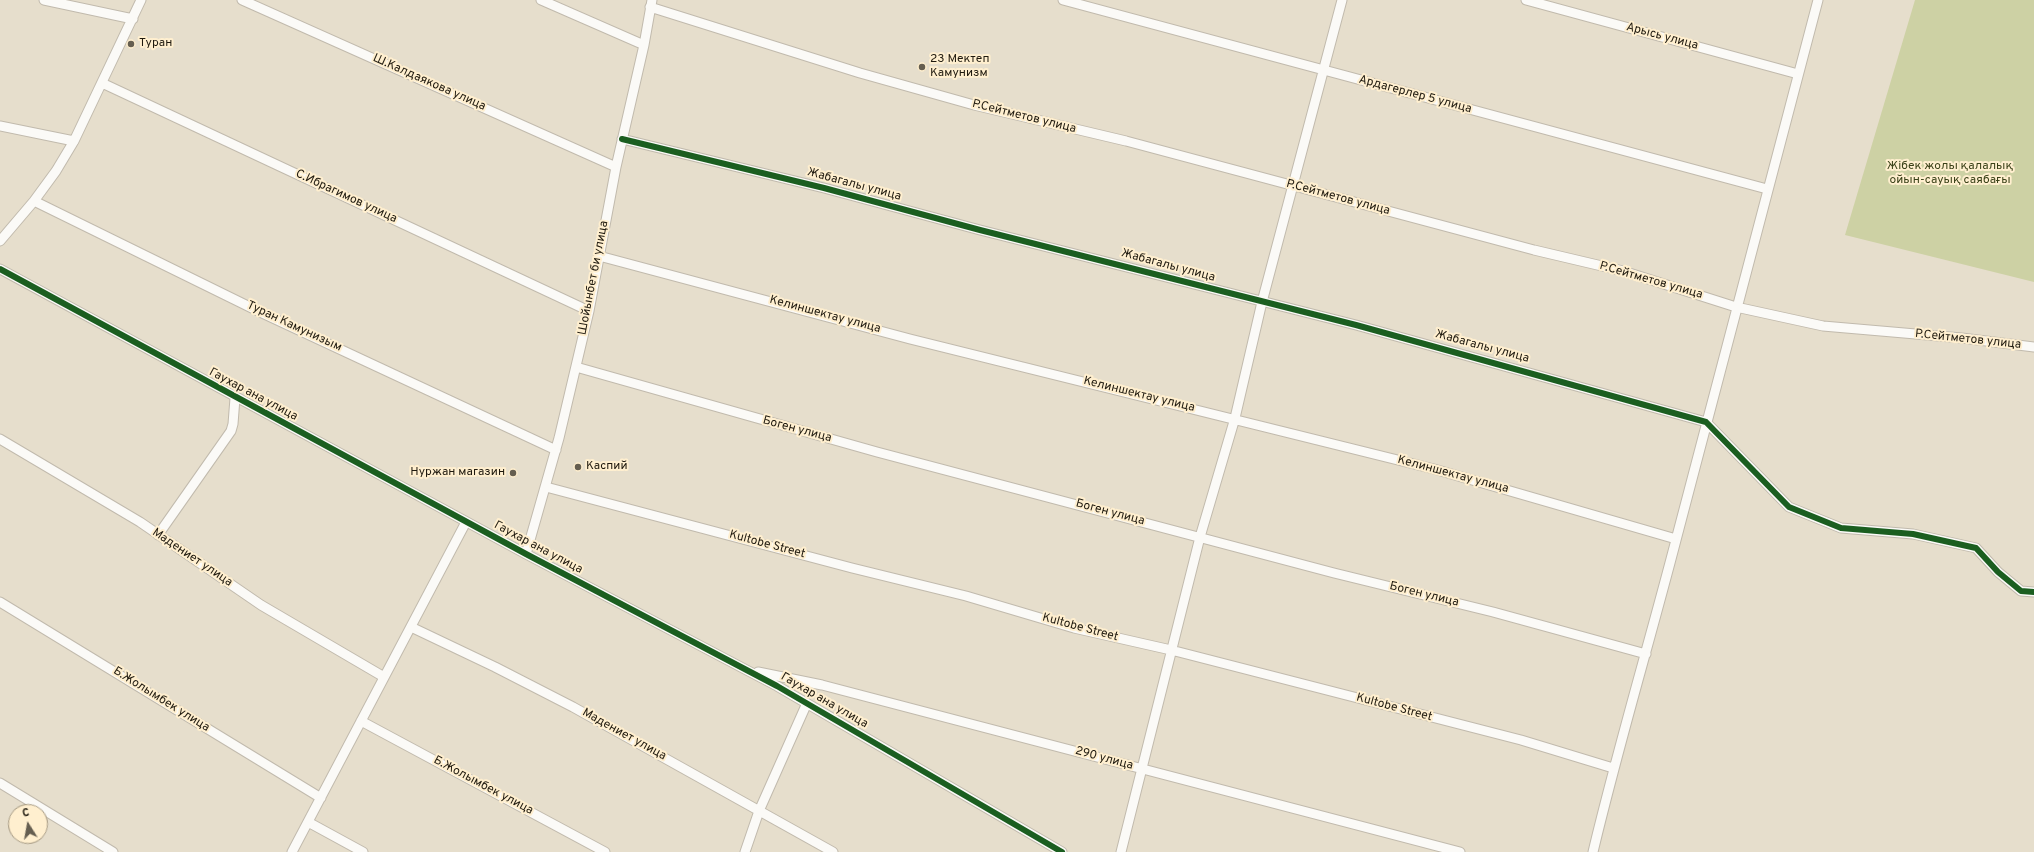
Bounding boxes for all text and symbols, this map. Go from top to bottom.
street label: Арысь улица [1624,20,1700,54]
place label: Туран [139,37,172,51]
marker: Туран [126,39,136,49]
street label: Ш.Калдаякова улица [370,52,488,114]
place label: 23 Мектеп Камунизм [930,53,989,81]
marker: 23 Мектеп Камунизм [917,62,927,72]
street label: Ардагерлер 5 улица [1357,73,1473,117]
street label: Р.Сейтметов улица [971,97,1077,137]
park label: Жібек жолы қалалық ойын-сауық саябағы [1887,160,2013,188]
street label: Жабагалы улица [805,166,903,204]
street label: С.Ибрагимов улица [293,167,399,227]
street label: Р.Сейтметов улица [1285,177,1391,219]
street label: Шойынбет би улица [576,220,612,336]
street label: Жабагалы улица [1119,247,1217,285]
street label: Р.Сейтметов улица [1598,259,1704,303]
street label: Келиншектау улица [768,293,882,337]
street label: Туран Камунизым [244,299,344,355]
street label: Р.Сейтметов улица [1914,327,2022,353]
street label: Жабагалы улица [1433,328,1531,366]
street label: Гаухар ана улица [206,366,300,424]
street label: Келиншектау улица [1082,374,1196,416]
street label: Боген улица [761,414,833,446]
street label: Келиншектау улица [1396,453,1510,497]
place label: Каспий [586,460,627,474]
marker: Каспий [573,462,583,472]
place label: Нуржан магазин [410,466,505,480]
marker: Нуржан магазин [508,468,518,478]
street label: Боген улица [1074,497,1146,529]
street label: Гаухар ана улица [491,519,585,577]
street label: Мадениет улица [149,526,235,590]
street label: Kultobe Street [727,528,807,562]
street label: Боген улица [1388,579,1460,611]
street label: Kultobe Street [1040,611,1120,645]
street label: Б.Жолымбек улица [110,664,212,736]
street label: Гаухар ана улица [778,670,870,732]
street label: Kultobe Street [1354,691,1434,725]
street label: Мадениет улица [579,706,669,764]
street label: 290 улица [1073,744,1135,774]
street label: Б.Жолымбек улица [431,754,535,818]
north arrow [8,804,48,844]
text: С [21,806,31,821]

